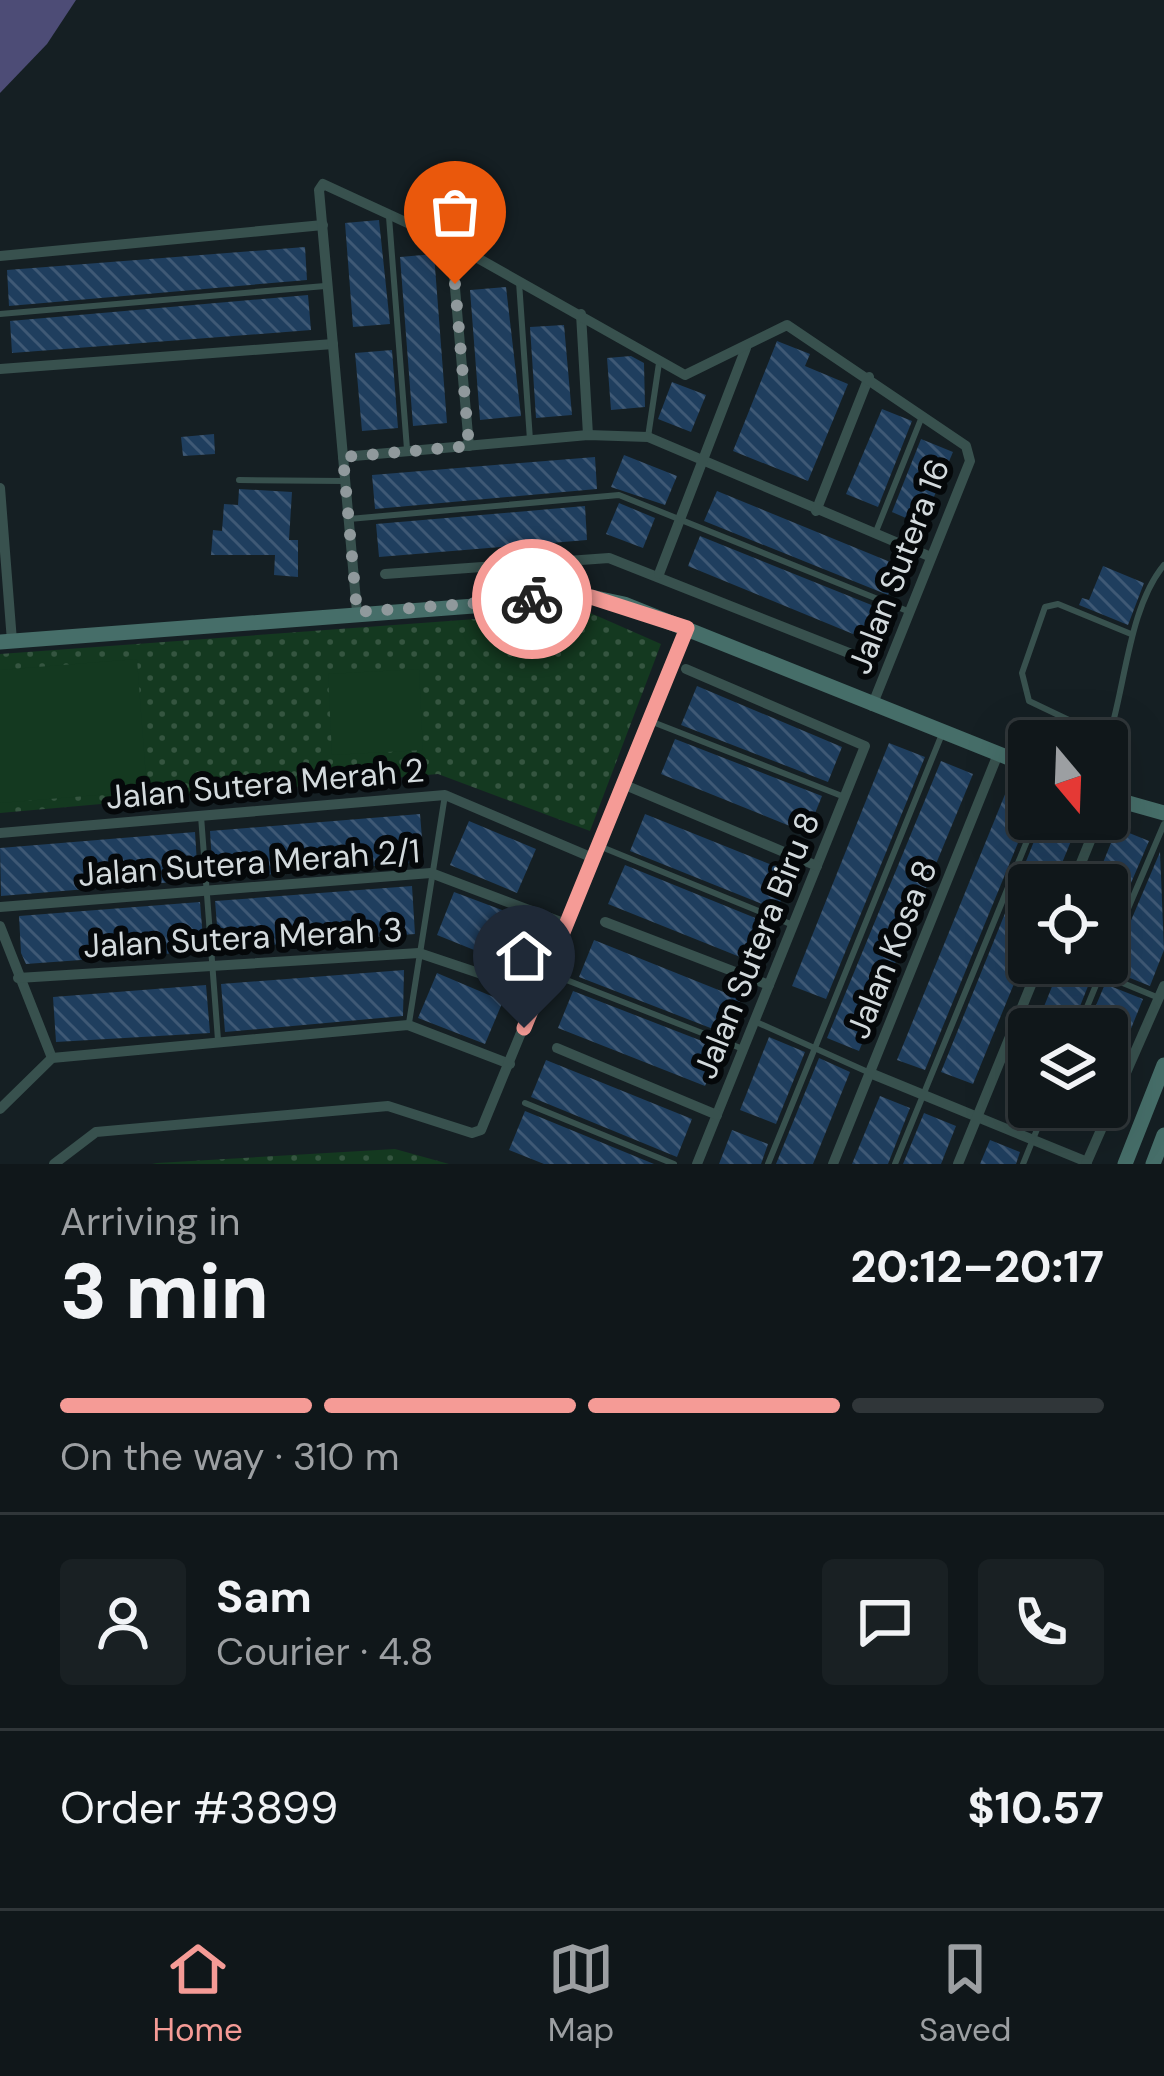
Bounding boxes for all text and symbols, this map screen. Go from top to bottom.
pin [404,161,506,284]
icon: bag [422,179,488,245]
street label: Jalan Sutera 16 [838,453,959,680]
courier [472,539,592,659]
icon: bike [499,566,565,632]
north arrow [1008,720,1128,840]
map controls [1008,720,1128,1128]
street label: Jalan Sutera Merah 2 [104,748,426,819]
street label: Jalan Sutera Biru 8 [683,806,830,1085]
street label: Jalan Sutera Merah 2/1 [77,829,421,896]
street label: Jalan Kosa 8 [836,854,947,1045]
button: locate [1008,864,1128,984]
pin [473,905,575,1028]
street label: Jalan Sutera Merah 3 [82,908,404,967]
icon: home [491,923,557,989]
button: layers [1008,1008,1128,1128]
text: Arriving in [60,1196,240,1247]
text: 20:12–20:17 [851,1237,1104,1296]
text: 3 min [60,1241,269,1342]
text: On the way · 310 m [60,1431,399,1482]
button: person [60,1559,186,1685]
button: chat [822,1559,948,1685]
button: phone [978,1559,1104,1685]
text: Sam [216,1567,312,1626]
text: Courier · 4.8 [216,1626,433,1677]
text: Order #3899 [60,1778,338,1837]
text: $10.57 [967,1778,1104,1837]
tab: Home [152,1936,243,2051]
tab: Map [548,1936,614,2051]
tab: Saved [919,1936,1012,2051]

